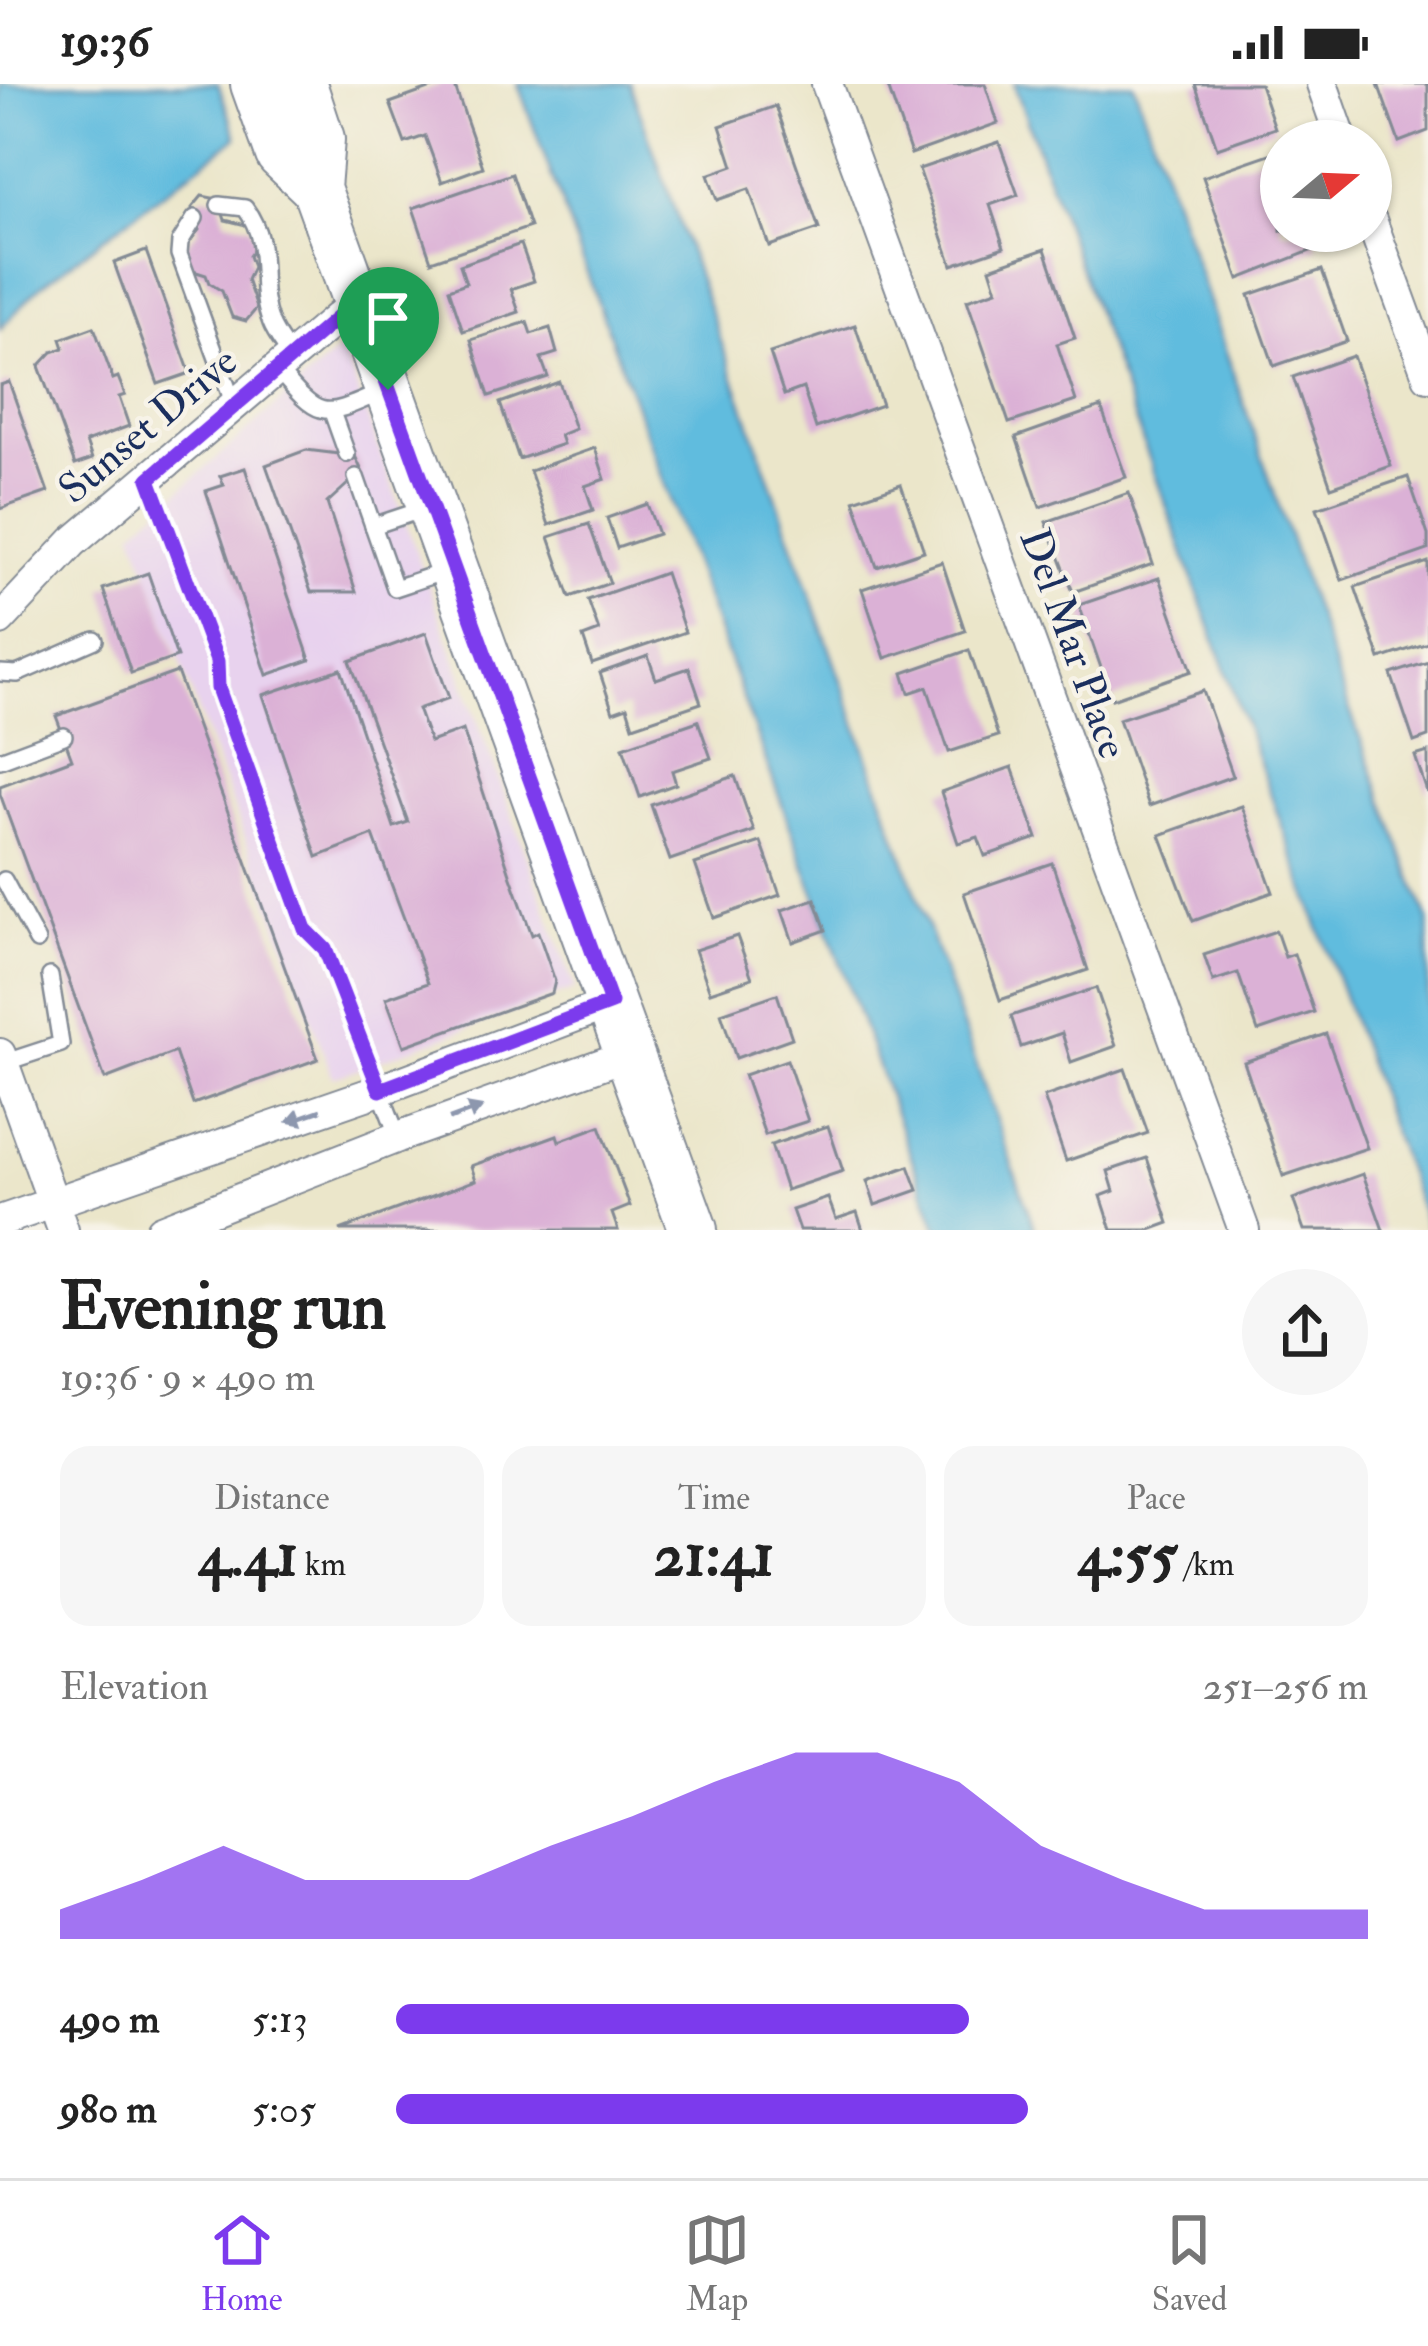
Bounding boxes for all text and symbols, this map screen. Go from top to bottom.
text: 19:36 [60,14,150,70]
north arrow [1260,120,1392,252]
map controls [1260,120,1392,252]
pin [337,267,439,390]
icon: arrive [355,285,421,351]
street label: Sunset Drive [48,336,248,515]
street label: Del Mar Place [1008,522,1139,766]
one-way arrow [448,1103,484,1121]
one-way arrow [285,1107,322,1126]
text: Evening run [60,1266,386,1349]
button: share [1242,1269,1368,1395]
text: 19:36 · 9 × 490 m [60,1353,315,1402]
text: Distance [214,1478,330,1519]
text: Time [678,1478,750,1519]
text: Pace [1126,1478,1186,1519]
text: 4.41 [198,1519,298,1594]
text: 21:41 [654,1519,774,1594]
text: 4:55 [1078,1519,1178,1594]
text: km [298,1544,346,1585]
text: /km [1178,1544,1234,1585]
text: Elevation [60,1662,209,1711]
text: 251–256 m [1203,1662,1368,1711]
text: 490 m [60,1995,159,2044]
text: 5:13 [252,1995,308,2044]
text: 980 m [60,2085,157,2134]
text: 5:05 [252,2085,316,2134]
tab: Home [201,2207,283,2320]
tab: Map [684,2207,750,2320]
tab: Saved [1152,2207,1227,2320]

